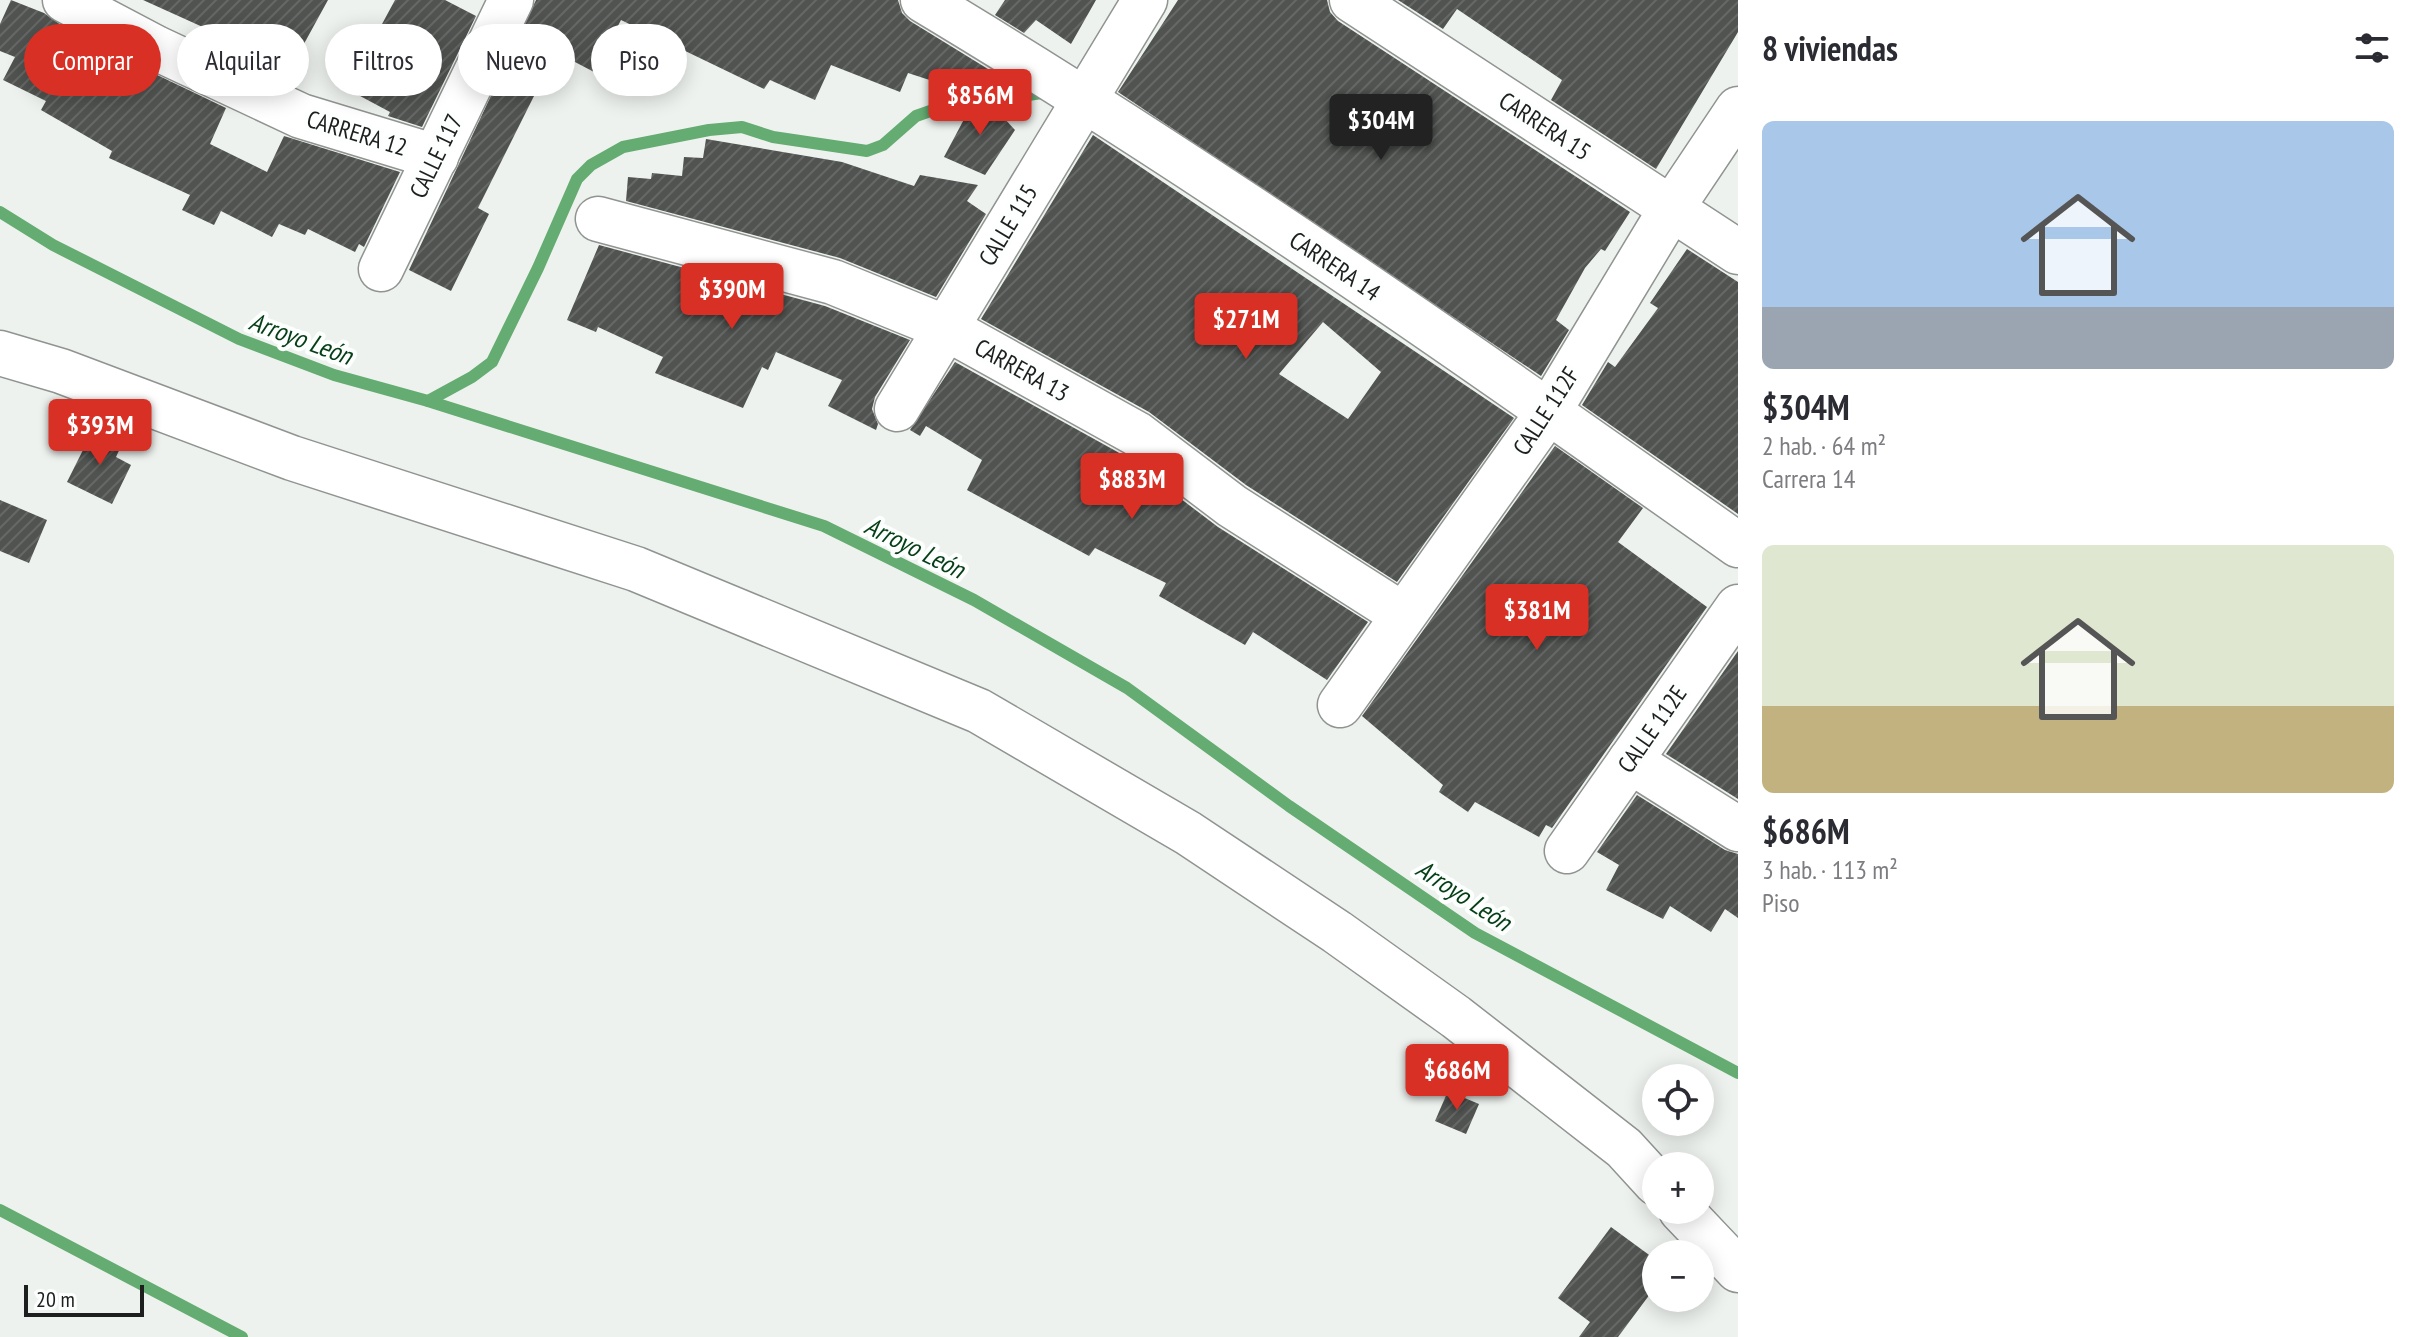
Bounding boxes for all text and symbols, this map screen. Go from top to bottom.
chip: Comprar [24,24,161,96]
chip: Alquilar [177,24,309,96]
chip: Filtros [325,24,442,96]
chip: Nuevo [458,24,575,96]
chip: Piso [591,24,687,96]
text: 8 viviendas [1762,26,1898,70]
icon: filters [2350,26,2394,70]
pin: $856M [924,69,1036,137]
text: $856M [947,78,1013,111]
street label: CARRERA 15 [1493,85,1597,167]
pin: $304M [1325,94,1437,162]
street label: CARRERA 12 [303,103,411,163]
text: $304M [1348,103,1414,136]
street label: CALLE 117 [402,109,470,203]
icon: home [2006,173,2150,317]
street label: CALLE 115 [972,179,1044,271]
street label: CARRERA 14 [1284,224,1387,308]
pin: $390M [676,263,788,331]
text: $390M [699,272,765,305]
pin: $271M [1190,293,1302,361]
text: $271M [1213,302,1279,335]
water label: Arroyo León [245,304,358,372]
street label: CARRERA 13 [969,331,1075,409]
street label: CALLE 112F [1506,361,1586,461]
text: $304M [1762,385,1850,429]
pin: $393M [44,399,156,467]
text: $393M [67,408,133,441]
text: 2 hab. · 64 m² [1762,429,1886,462]
pin: $883M [1076,453,1188,521]
text: $883M [1099,462,1165,495]
text: Carrera 14 [1762,462,1855,495]
water label: Arroyo León [860,509,972,586]
pin: $381M [1481,584,1593,652]
text: $381M [1504,593,1570,626]
icon: home [2006,597,2150,741]
street label: CALLE 112E [1611,679,1693,779]
text: $686M [1762,809,1850,853]
water label: Arroyo León [1410,852,1519,939]
text: 3 hab. · 113 m² [1762,853,1898,886]
text: Piso [1762,886,1799,919]
pin: $686M [1401,1044,1513,1112]
text: $686M [1424,1053,1490,1086]
map controls [1642,1064,1714,1312]
button: locate [1642,1064,1714,1136]
button: + [1642,1152,1714,1224]
button: − [1642,1240,1714,1312]
scale bar [24,1281,144,1317]
text: 20 m [36,1285,75,1313]

